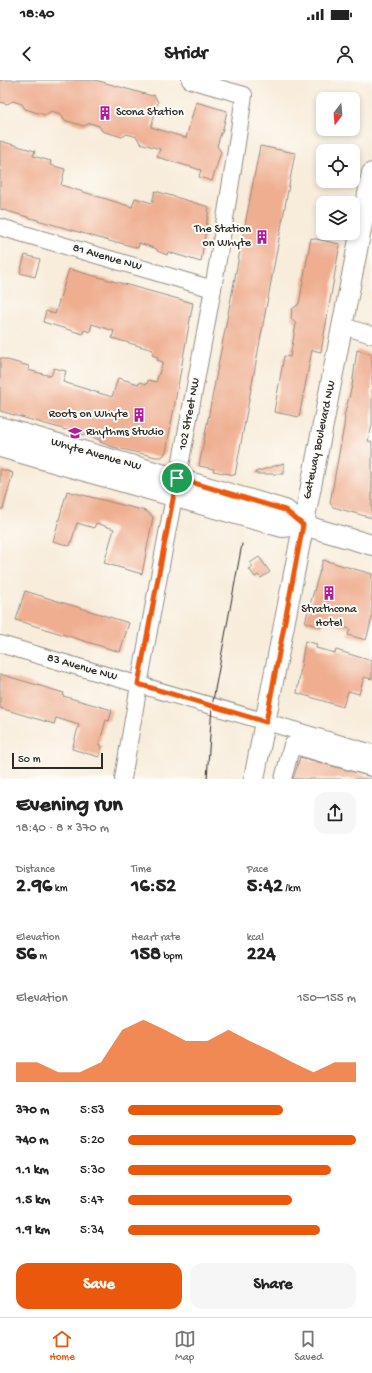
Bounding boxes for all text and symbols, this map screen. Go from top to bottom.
text: 18:40 [20,5,55,23]
icon: back [16,43,38,65]
icon: person [334,43,356,65]
text: Stridr [165,44,207,65]
north arrow [316,92,360,136]
map controls [316,92,360,240]
building icon: Scona Station [97,105,113,121]
place label: Scona Station [116,106,184,120]
button: locate [316,144,360,188]
button: layers [316,196,360,240]
place label: The Station on Whyte [193,223,252,251]
building icon: The Station on Whyte [254,229,270,245]
street label: 81 Avenue NW [71,241,143,275]
street label: 102 Street NW [176,377,204,452]
street label: Gateway Boulevard NW [301,379,339,501]
building icon: Roots on Whyte [131,407,147,423]
place label: Roots on Whyte [49,408,129,422]
school or university icon: Rhythms Studio [67,425,83,441]
place label: Rhythms Studio [86,426,164,440]
street label: Whyte Avenue NW [49,435,143,475]
pin [160,461,194,495]
icon: arrive [166,467,188,489]
building icon: Strathcona Hotel [321,585,337,601]
place label: Strathcona Hotel [301,603,357,631]
street label: 83 Avenue NW [45,651,119,685]
scale bar [12,751,103,770]
text: 50 m [18,754,40,766]
button: share [314,792,356,834]
text: Evening run [16,793,123,819]
text: 18:40 · 8 × 370 m [16,821,109,836]
text: Distance [16,864,55,876]
text: Time [131,864,151,876]
text: Pace [247,864,268,876]
text: 2.96 [16,876,52,899]
text: 16:52 [131,876,176,899]
text: 5:42 [247,876,283,899]
text: km [52,883,68,895]
text: /km [283,883,301,895]
text: Elevation [16,932,60,944]
text: Heart rate [131,932,181,944]
text: kcal [247,932,264,944]
text: 56 [16,944,37,967]
text: 158 [131,944,161,967]
text: 224 [247,944,276,967]
text: m [37,951,47,963]
text: bpm [161,951,183,963]
text: Elevation [16,991,68,1006]
text: 150–155 m [297,991,356,1006]
text: 370 m [16,1103,49,1118]
text: 5:53 [80,1103,105,1118]
text: 740 m [16,1133,49,1148]
text: 5:20 [80,1133,105,1148]
text: 1.1 km [16,1163,49,1178]
text: 5:30 [80,1163,105,1178]
text: 1.5 km [16,1193,50,1208]
text: 5:47 [80,1193,104,1208]
text: 1.9 km [16,1223,50,1238]
text: 5:34 [80,1223,104,1238]
button: Save [16,1263,182,1309]
button: Share [190,1263,356,1309]
tab: Home [49,1328,75,1364]
tab: Map [174,1328,196,1364]
tab: Saved [294,1328,323,1364]

